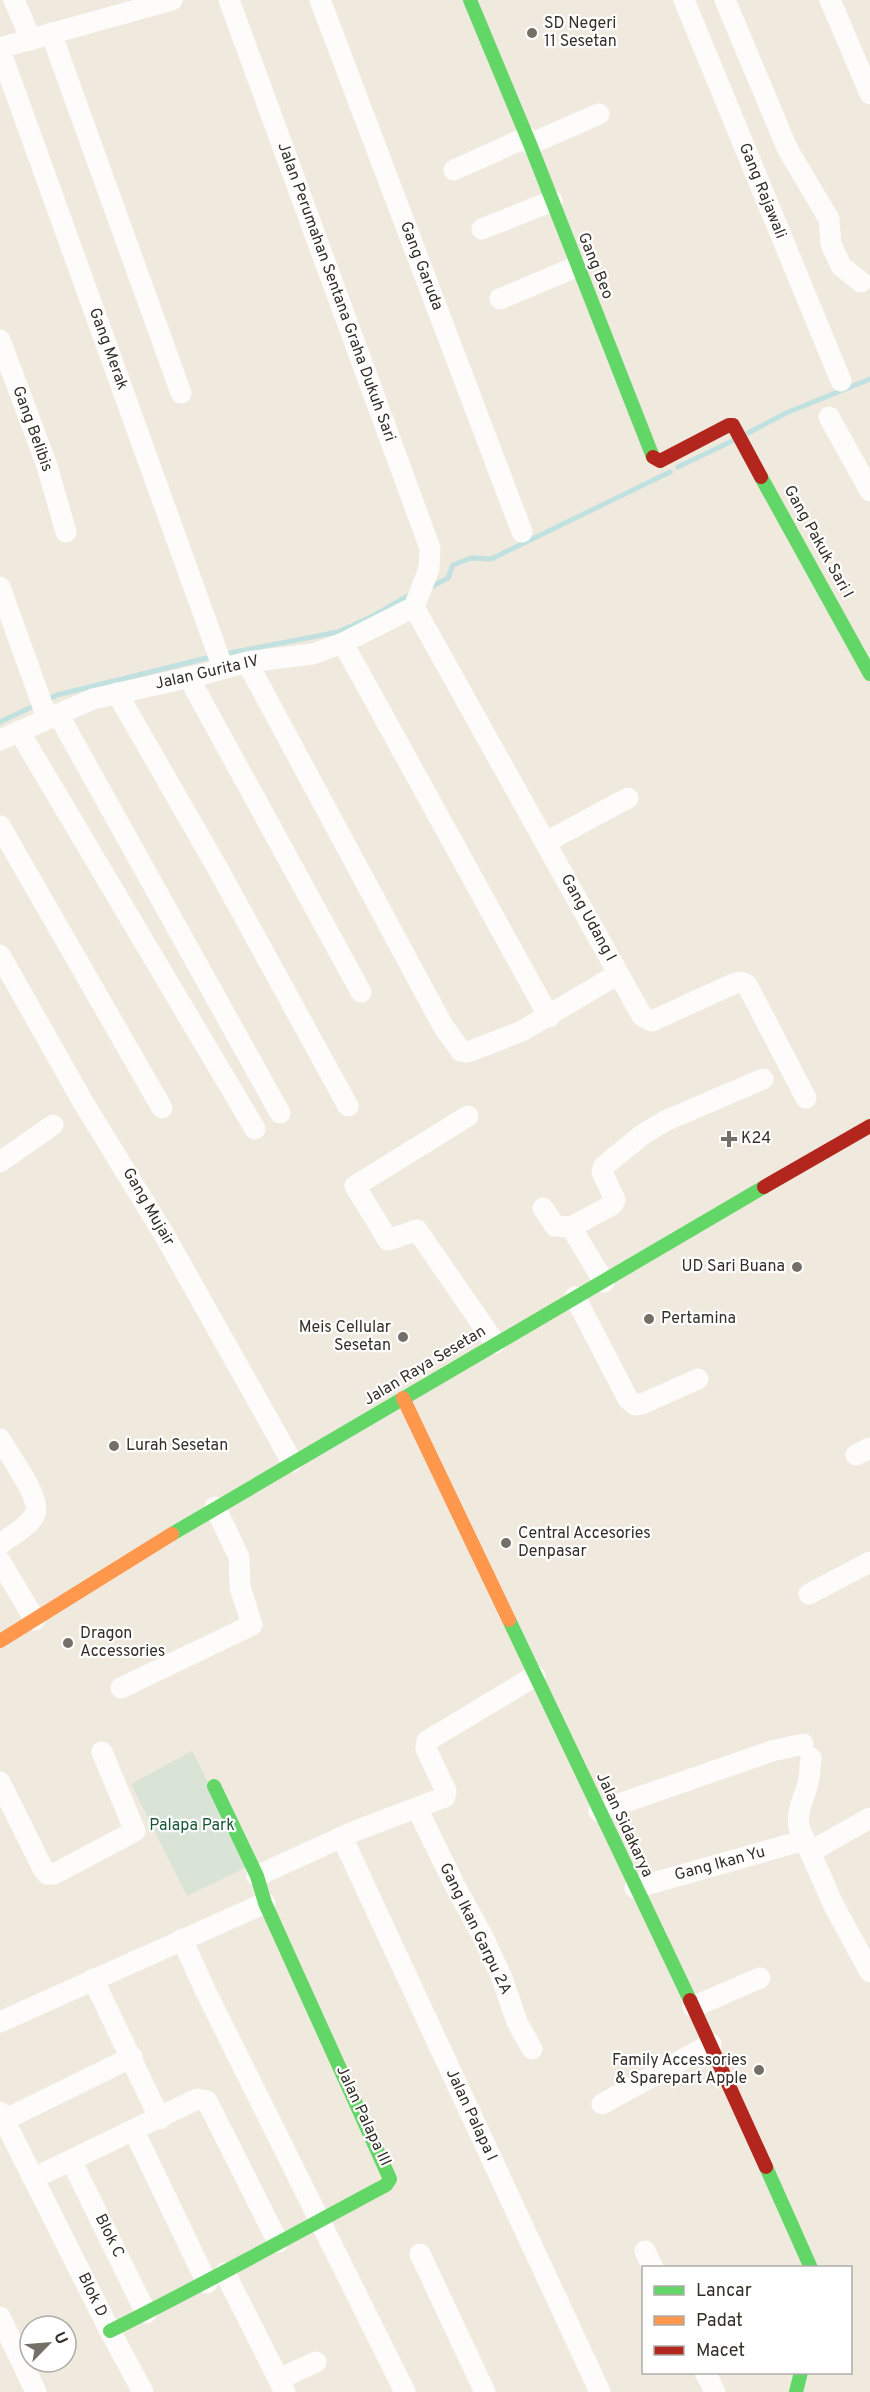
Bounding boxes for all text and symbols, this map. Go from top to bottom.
place label: SD Negeri 11 Sesetan [544,14,617,52]
marker: SD Negeri 11 Sesetan [525,26,539,40]
street label: Jalan Perumahan Sentana Graha Dukuh Sari [272,140,400,444]
street label: Gang Rajawali [734,140,790,242]
street label: Gang Garuda [395,219,447,313]
street label: Gang Beo [573,230,617,302]
street label: Gang Merak [84,305,132,393]
street label: Gang Belibis [7,383,57,475]
street label: Gang Pakuk Sari I [779,482,857,602]
street label: Jalan Gurita IV [153,651,261,695]
street label: Gang Udang I [556,871,620,965]
place label: K24 [741,1129,771,1149]
marker: K24 [722,1132,736,1146]
street label: Gang Mujair [118,1164,178,1250]
place label: UD Sari Buana [681,1257,785,1277]
marker: UD Sari Buana [790,1260,804,1274]
place label: Pertamina [661,1309,736,1329]
marker: Pertamina [642,1312,656,1326]
place label: Meis Cellular Sesetan [299,1318,391,1356]
street label: Jalan Raya Sesetan [360,1322,490,1410]
marker: Meis Cellular Sesetan [396,1330,410,1344]
place label: Lurah Sesetan [126,1436,228,1456]
marker: Lurah Sesetan [107,1439,121,1453]
place label: Central Accesories Denpasar [518,1524,651,1562]
marker: Central Accesories Denpasar [499,1536,513,1550]
place label: Dragon Accessories [80,1624,165,1662]
marker: Dragon Accessories [61,1636,75,1650]
street label: Jalan Sidakarya [591,1769,657,1881]
park label: Palapa Park [149,1816,235,1836]
street label: Gang Ikan Yu [672,1842,768,1886]
street label: Gang Ikan Garpu 2A [434,1860,516,1998]
place label: Family Accessories & Sparepart Apple [612,2051,747,2089]
street label: Jalan Palapa III [331,2063,395,2169]
marker: Family Accessories & Sparepart Apple [752,2063,766,2077]
street label: Jalan Palapa I [441,2066,501,2164]
street label: Blok C [90,2211,128,2261]
legend [642,2266,852,2374]
street label: Blok D [73,2270,111,2320]
text: Lancar [696,2280,752,2303]
text: Padat [696,2310,743,2333]
north arrow [18,2314,78,2374]
text: U [48,2329,71,2348]
text: Macet [696,2340,745,2363]

